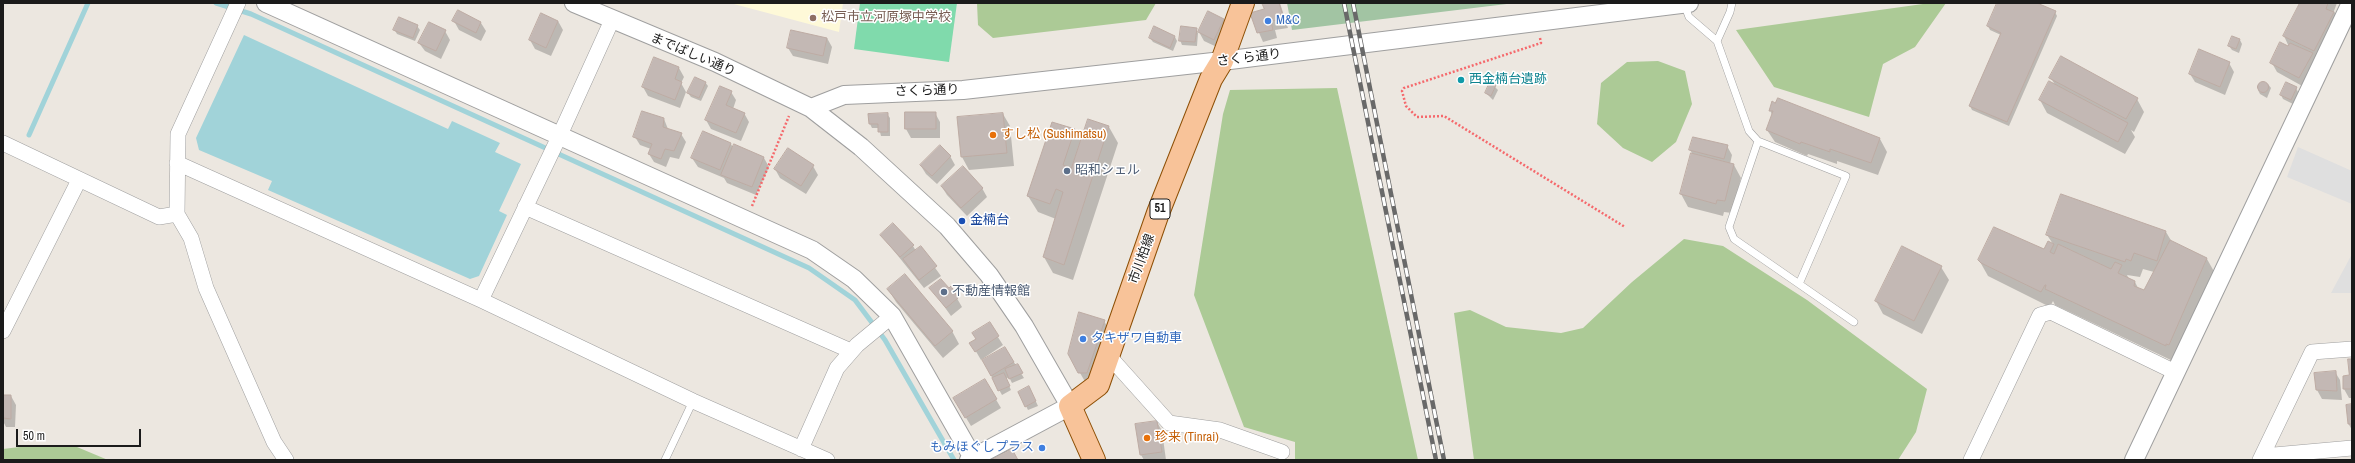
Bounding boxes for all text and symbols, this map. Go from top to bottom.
place label: 松戸市立河原塚中学校 [821,10,951,26]
marker: 松戸市立河原塚中学校 [808,13,818,23]
place label: M&C [1276,13,1300,29]
marker: M&C [1263,16,1273,26]
street label: までばしい通り [648,30,738,80]
street label: さくら通り [1216,46,1282,70]
place label: 西金楠台遺跡 [1469,72,1547,88]
marker: 西金楠台遺跡 [1456,75,1466,85]
street label: さくら通り [894,82,960,100]
place label: すし松 (Sushimatsu) [1001,127,1106,143]
marker: すし松 (Sushimatsu) [988,130,998,140]
place label: 昭和シェル [1075,163,1140,179]
marker: 昭和シェル [1062,166,1072,176]
road number: 51 [1150,199,1170,219]
place label: 金楠台 [970,213,1009,229]
marker: 金楠台 [957,216,967,226]
street label: 市川柏線 [1126,232,1158,286]
place label: 不動産情報館 [952,284,1030,300]
marker: 不動産情報館 [939,287,949,297]
place label: タキザワ自動車 [1091,331,1182,347]
marker: タキザワ自動車 [1078,334,1088,344]
scale bar [18,421,143,447]
text: 50 m [23,428,45,444]
place label: 珍来 (Tinrai) [1155,430,1219,446]
marker: 珍来 (Tinrai) [1142,433,1152,443]
place label: もみほぐしプラス [930,440,1034,456]
marker: もみほぐしプラス [1037,443,1047,453]

